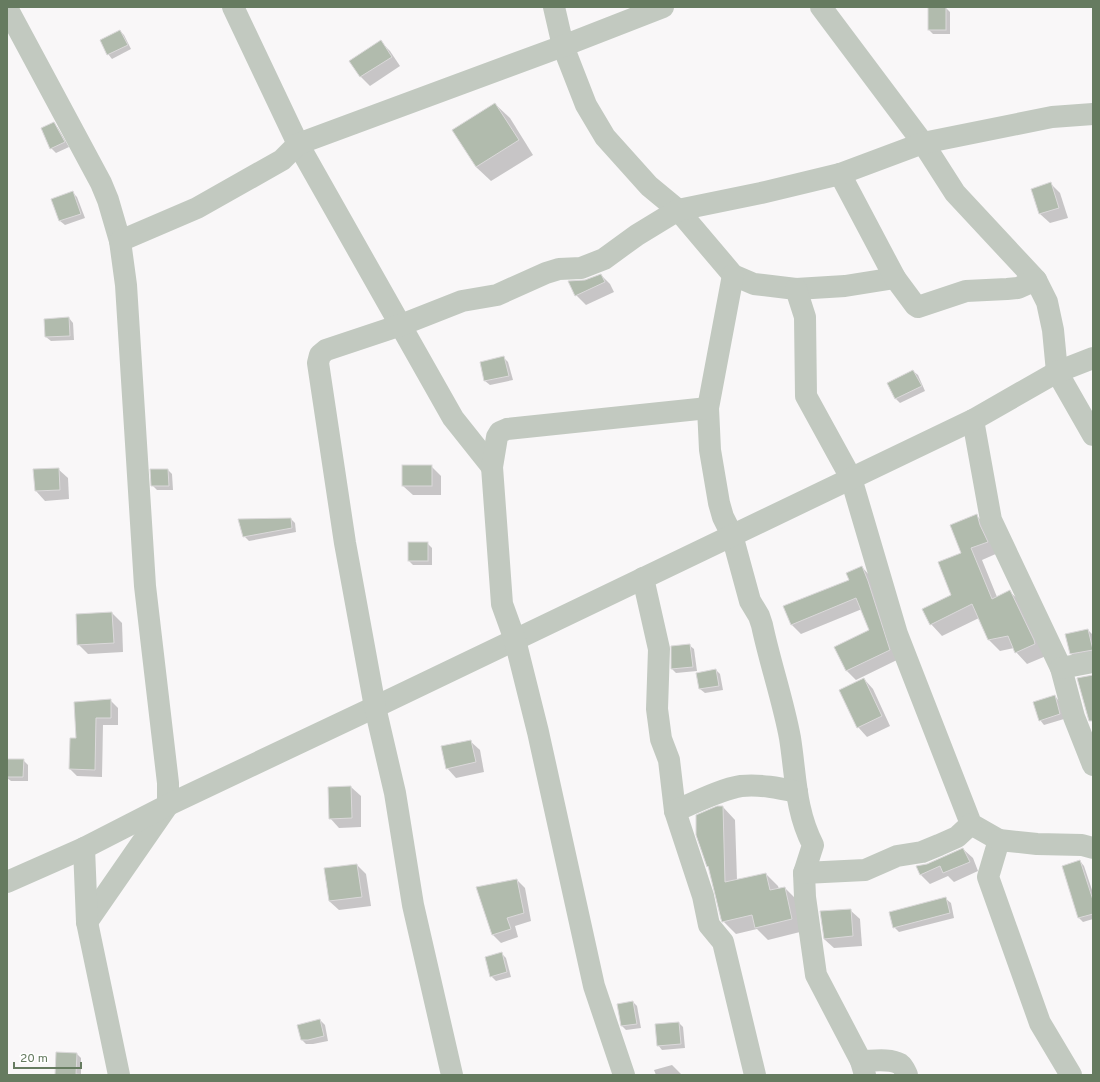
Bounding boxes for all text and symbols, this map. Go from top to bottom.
scale bar [14,1044,81,1070]
text: 20 m [20,1051,48,1067]

